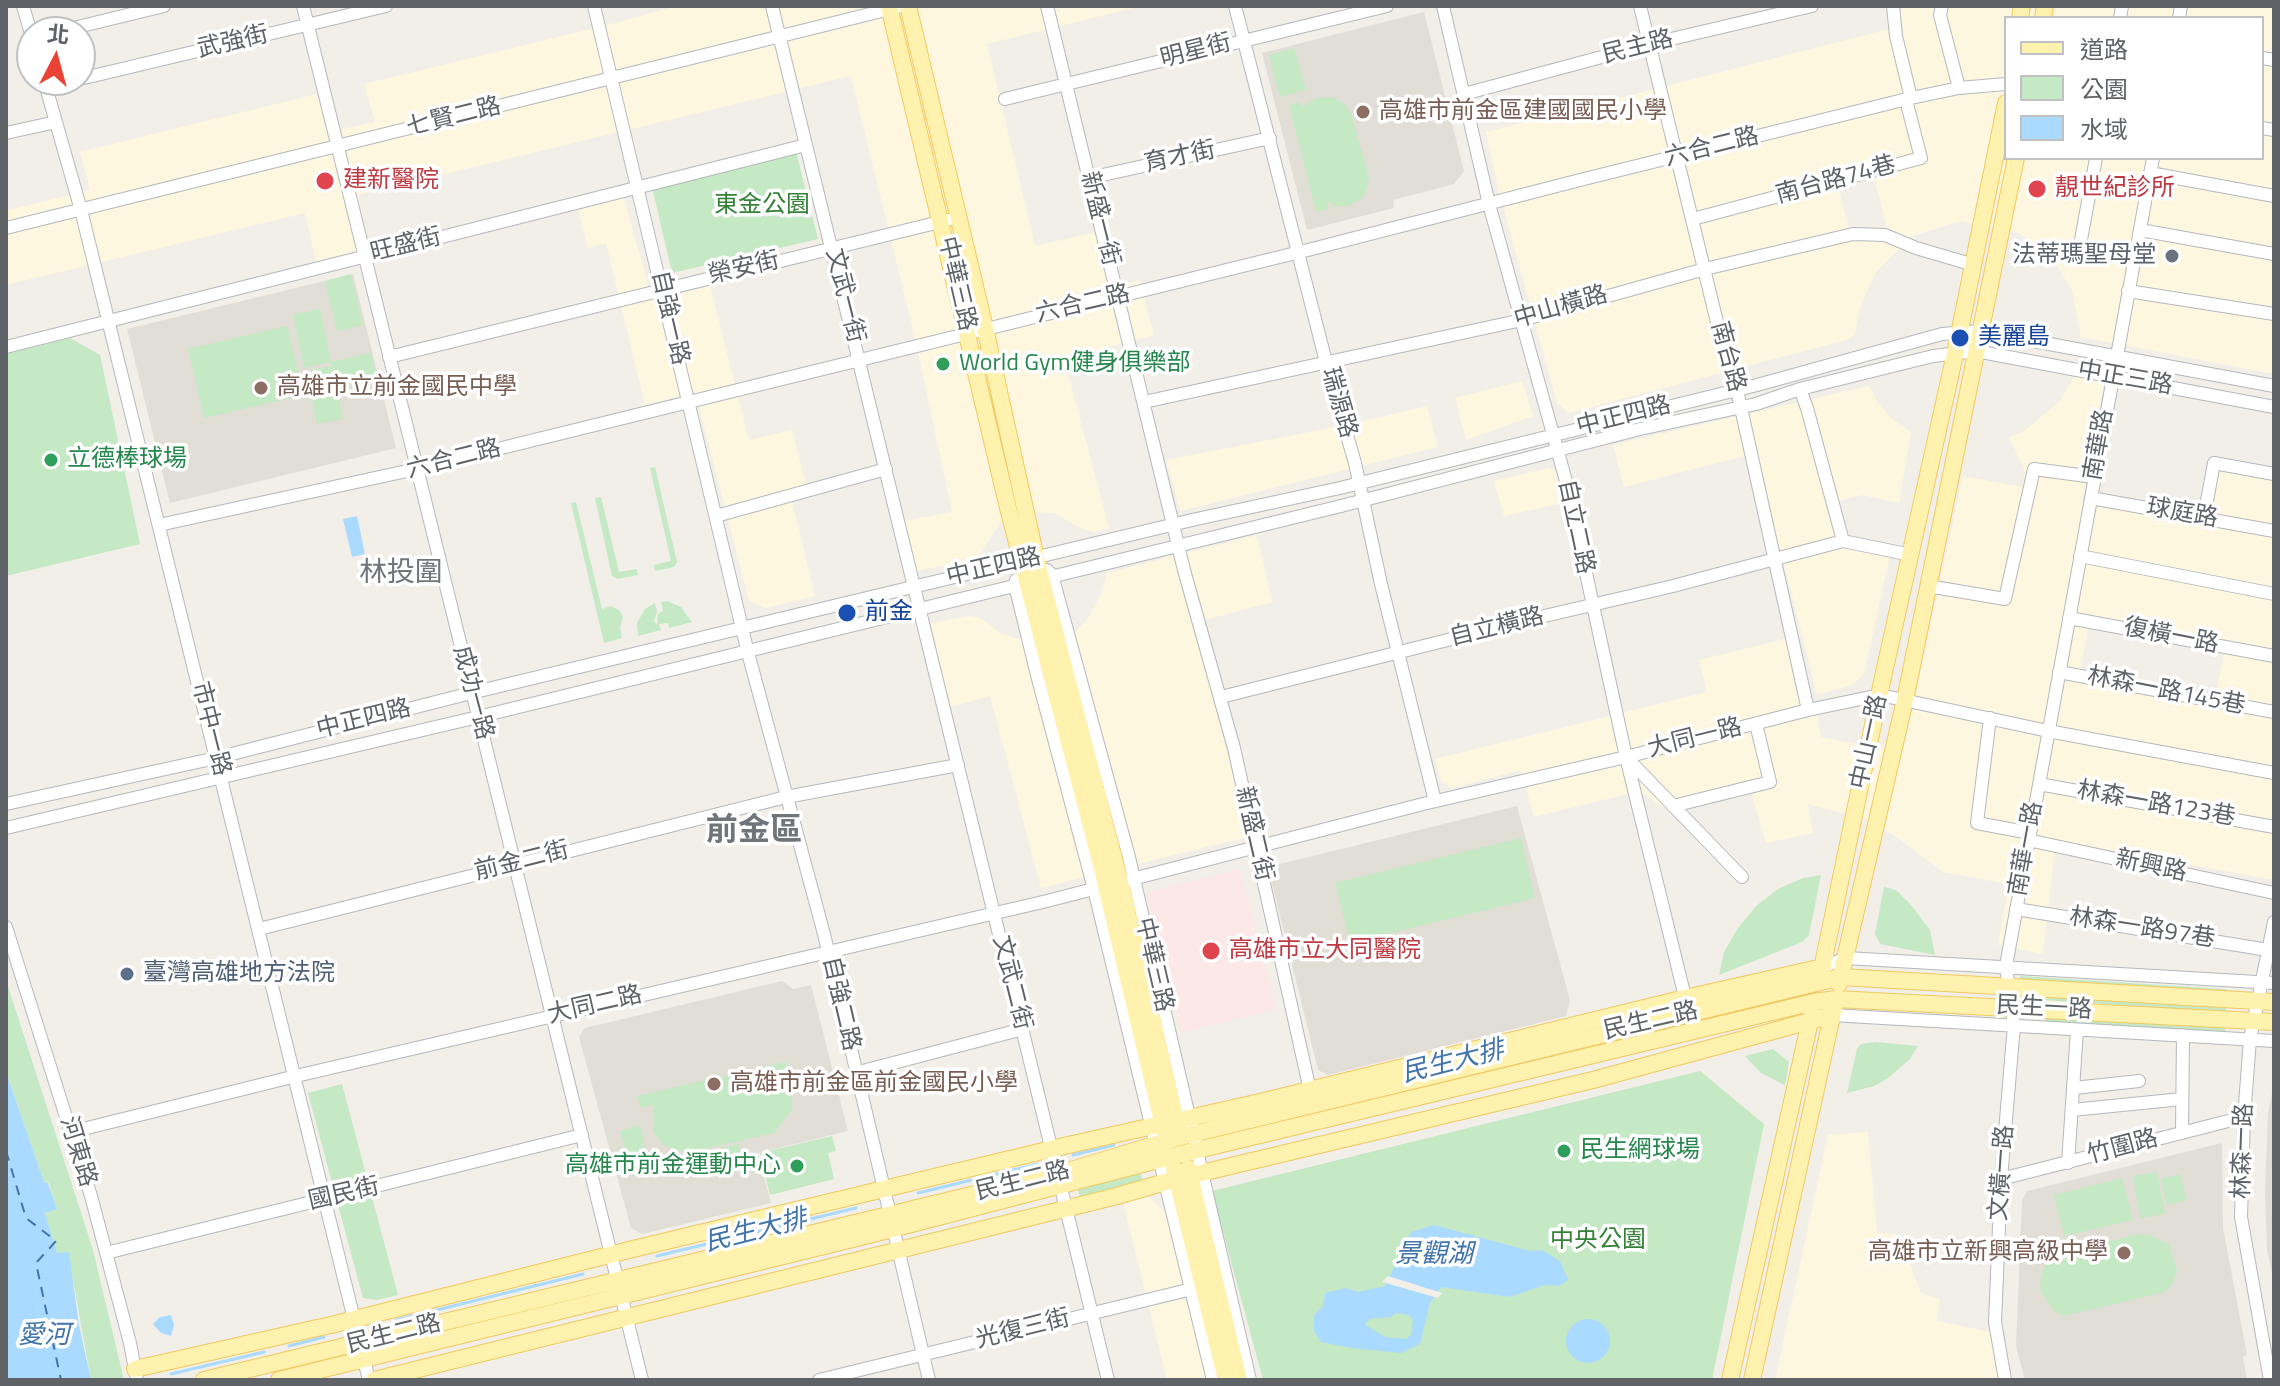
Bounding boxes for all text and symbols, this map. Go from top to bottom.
north arrow [16,16,96,96]
text: 北 [46,16,71,52]
legend [2004,16,2264,160]
street label: 武強街 [195,21,271,65]
street label: 民主路 [1600,25,1676,71]
street label: 明星街 [1158,29,1234,75]
text: 道路 [2080,31,2128,67]
text: 公園 [2080,71,2128,107]
street label: 七賢二路 [404,92,504,144]
place label: 高雄市前金區建國國民小學 [1379,98,1667,126]
marker: 高雄市前金區建國國民小學 [1354,103,1372,121]
text: 水域 [2080,111,2128,147]
street label: 六合二路 [1662,122,1762,174]
street label: 育才街 [1142,136,1218,180]
street label: 南台路74巷 [1773,151,1899,211]
place label: 建新醫院 [343,167,439,195]
street label: 新盛一街 [1073,169,1125,269]
marker: 建新醫院 [314,170,336,192]
place label: 靚世紀診所 [2055,175,2175,203]
marker: 靚世紀診所 [2026,178,2048,200]
park label: 東金公園 [714,192,810,220]
street label: 旺盛街 [368,223,444,269]
street label: 中華三路 [931,234,981,334]
place label: 法蒂瑪聖母堂 [2012,242,2156,270]
street label: 文武一街 [818,246,870,346]
street label: 榮安街 [706,247,782,291]
marker: 法蒂瑪聖母堂 [2163,247,2181,265]
street label: 自強一路 [644,268,694,368]
street label: 六合二路 [1033,280,1133,330]
street label: 中山橫路 [1511,281,1611,335]
street label: 南台路 [1704,318,1750,396]
place label: 美麗島 [1978,324,2050,352]
marker: 美麗島 [1949,327,1971,349]
place label: World Gym健身俱樂部 [959,350,1191,378]
marker: World Gym健身俱樂部 [934,355,952,373]
street label: 中正三路 [2075,356,2175,402]
street label: 瑞源路 [1314,364,1362,442]
place label: 高雄市立前金國民中學 [277,374,517,402]
marker: 高雄市立前金國民中學 [252,379,270,397]
street label: 中正四路 [1574,391,1674,443]
street label: 南華路 [2080,407,2120,483]
street label: 六合二路 [404,434,504,486]
place label: 立德棒球場 [67,446,187,474]
marker: 立德棒球場 [42,451,60,469]
street label: 自立二路 [1551,477,1599,577]
street label: 球庭路 [2144,494,2220,534]
street label: 中正四路 [944,543,1044,593]
district label: 林投圍 [359,557,443,591]
place label: 前金 [865,599,913,627]
marker: 前金 [836,602,858,624]
street label: 自立橫路 [1447,602,1547,654]
street label: 復橫一路 [2121,614,2221,660]
street label: 成功一路 [446,643,498,743]
street label: 林森一路145巷 [2085,663,2247,721]
street label: 市中一路 [184,679,236,779]
street label: 中山一路 [1846,692,1894,792]
street label: 中正四路 [314,694,414,746]
street label: 大同一路 [1645,713,1745,765]
street label: 林森一路123巷 [2075,777,2237,833]
street label: 新盛二街 [1228,784,1278,884]
street label: 南華一路 [2004,799,2050,899]
district label: 前金區 [706,813,802,851]
street label: 前金二街 [472,836,572,888]
street label: 新興路 [2113,845,2189,889]
street label: 林森一路97巷 [2067,903,2217,955]
street label: 中華三路 [1128,915,1178,1015]
street label: 文武二街 [985,933,1037,1033]
place label: 高雄市立大同醫院 [1229,937,1421,965]
marker: 高雄市立大同醫院 [1200,940,1222,962]
street label: 自強二路 [815,954,865,1054]
place label: 臺灣高雄地方法院 [143,960,335,988]
marker: 臺灣高雄地方法院 [118,965,136,983]
street label: 大同二路 [545,981,645,1031]
street label: 民生一路 [1995,992,2093,1026]
street label: 民生二路 [1601,997,1701,1047]
water label: 民生大排 [1399,1035,1507,1091]
place label: 高雄市前金區前金國民小學 [730,1070,1018,1098]
marker: 高雄市前金區前金國民小學 [705,1075,723,1093]
street label: 林森一路 [2228,1103,2260,1199]
street label: 河東路 [53,1113,101,1191]
street label: 文橫一路 [1985,1124,2021,1222]
street label: 竹圍路 [2084,1125,2162,1171]
place label: 民生網球場 [1580,1137,1700,1165]
marker: 民生網球場 [1555,1142,1573,1160]
place label: 高雄市前金運動中心 [565,1152,781,1180]
street label: 民生二路 [973,1156,1073,1208]
marker: 高雄市前金運動中心 [788,1157,806,1175]
street label: 國民街 [306,1173,382,1217]
water label: 民生大排 [702,1204,810,1260]
park label: 中央公園 [1550,1227,1646,1255]
place label: 高雄市立新興高級中學 [1868,1239,2108,1267]
water label: 景觀湖 [1395,1240,1473,1272]
marker: 高雄市立新興高級中學 [2115,1244,2133,1262]
street label: 光復三街 [973,1304,1073,1356]
street label: 民生二路 [344,1309,444,1361]
water label: 愛河 [18,1321,70,1353]

